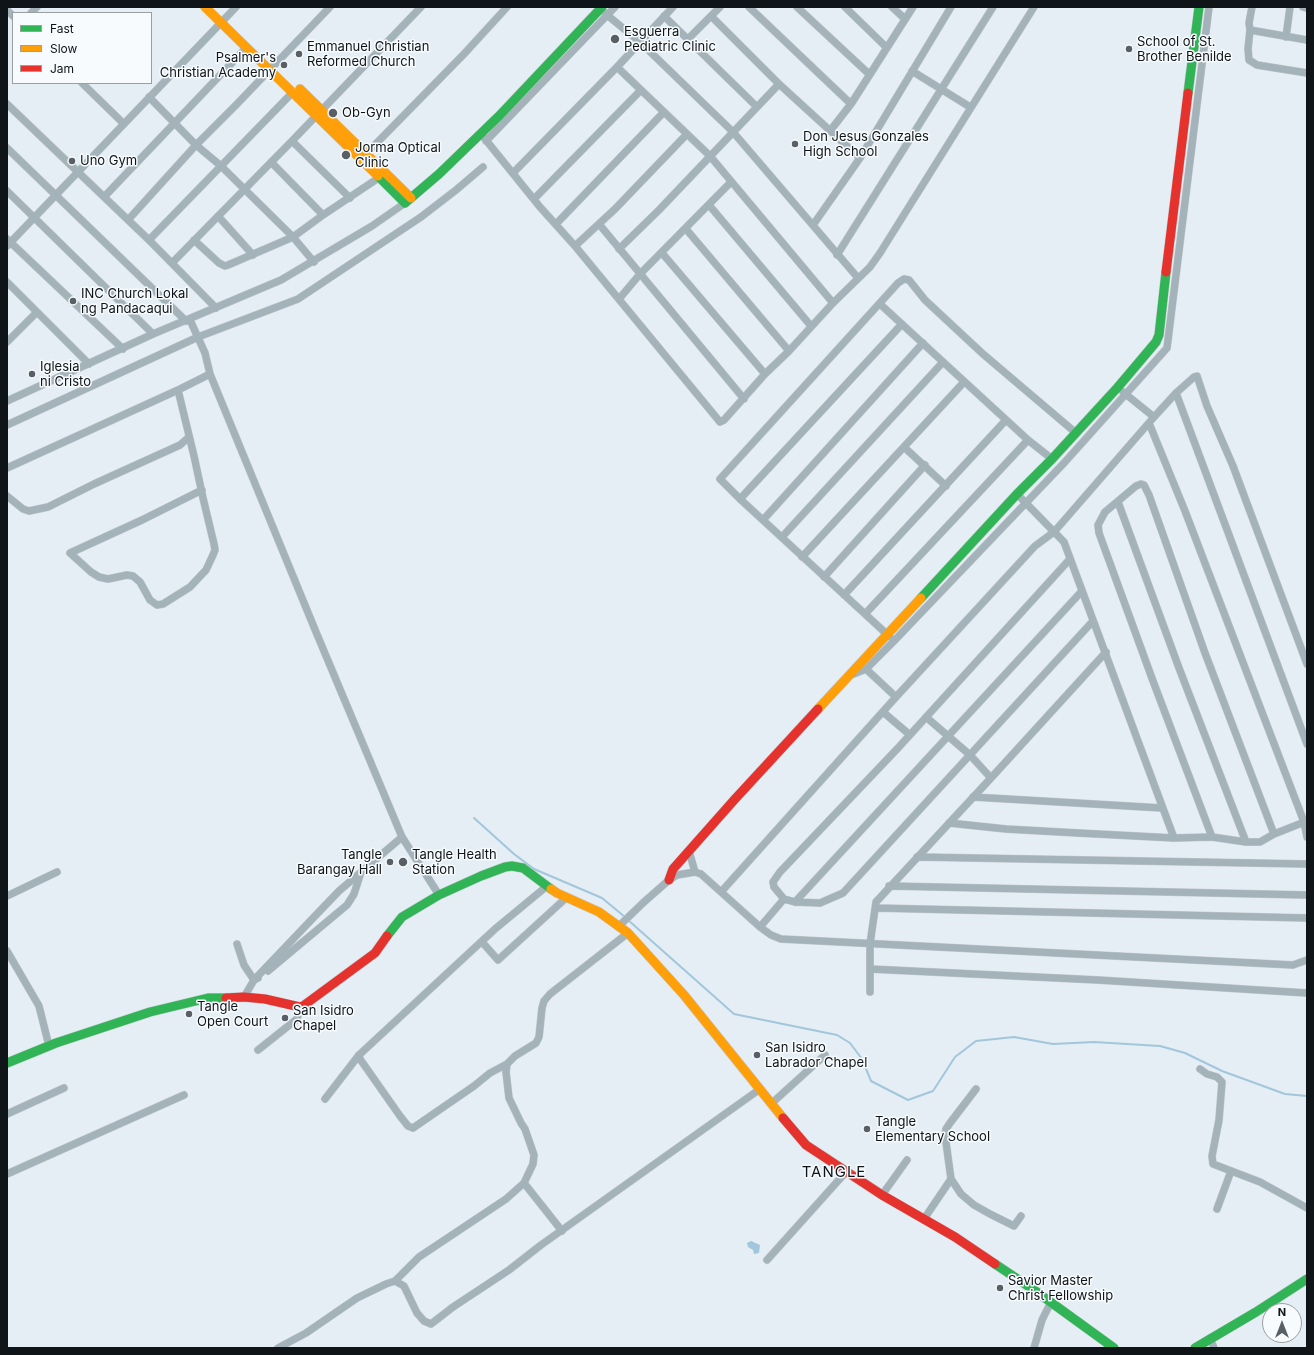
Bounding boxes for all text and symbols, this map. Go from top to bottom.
legend [12,12,152,84]
text: Fast [50,21,74,36]
place label: Esguerra Pediatric Clinic [624,24,716,55]
marker: Esguerra Pediatric Clinic [609,33,621,45]
place label: School of St. Brother Benilde [1137,34,1232,65]
place label: Emmanuel Christian Reformed Church [307,39,429,70]
text: Slow [50,41,77,56]
marker: School of St. Brother Benilde [1124,44,1134,54]
marker: Emmanuel Christian Reformed Church [294,49,304,59]
place label: Psalmer's Christian Academy [160,50,276,81]
marker: Psalmer's Christian Academy [279,60,289,70]
text: Jam [50,61,74,76]
place label: Ob-Gyn [342,105,391,121]
marker: Ob-Gyn [327,107,339,119]
place label: Don Jesus Gonzales High School [803,129,929,160]
marker: Don Jesus Gonzales High School [790,139,800,149]
place label: Jorma Optical Clinic [355,140,441,171]
marker: Jorma Optical Clinic [340,149,352,161]
place label: Uno Gym [80,153,137,169]
marker: Uno Gym [67,156,77,166]
place label: INC Church Lokal ng Pandacaqui [81,286,188,317]
marker: INC Church Lokal ng Pandacaqui [68,296,78,306]
place label: Iglesia ni Cristo [40,359,91,390]
marker: Iglesia ni Cristo [27,369,37,379]
place label: Tangle Barangay Hall [297,847,382,878]
place label: Tangle Health Station [412,847,497,878]
marker: Tangle Health Station [397,856,409,868]
marker: Tangle Barangay Hall [385,857,395,867]
place label: Tangle Open Court [197,999,268,1030]
place label: San Isidro Chapel [293,1003,354,1034]
marker: Tangle Open Court [184,1009,194,1019]
marker: San Isidro Chapel [280,1013,290,1023]
place label: San Isidro Labrador Chapel [765,1040,867,1071]
marker: San Isidro Labrador Chapel [752,1050,762,1060]
place label: Tangle Elementary School [875,1114,990,1145]
marker: Tangle Elementary School [862,1124,872,1134]
district label: TANGLE [802,1163,866,1181]
place label: Savior Master Christ Fellowship [1008,1273,1113,1304]
marker: Savior Master Christ Fellowship [995,1283,1005,1293]
north arrow [1262,1303,1302,1343]
text: N [1278,1305,1286,1319]

